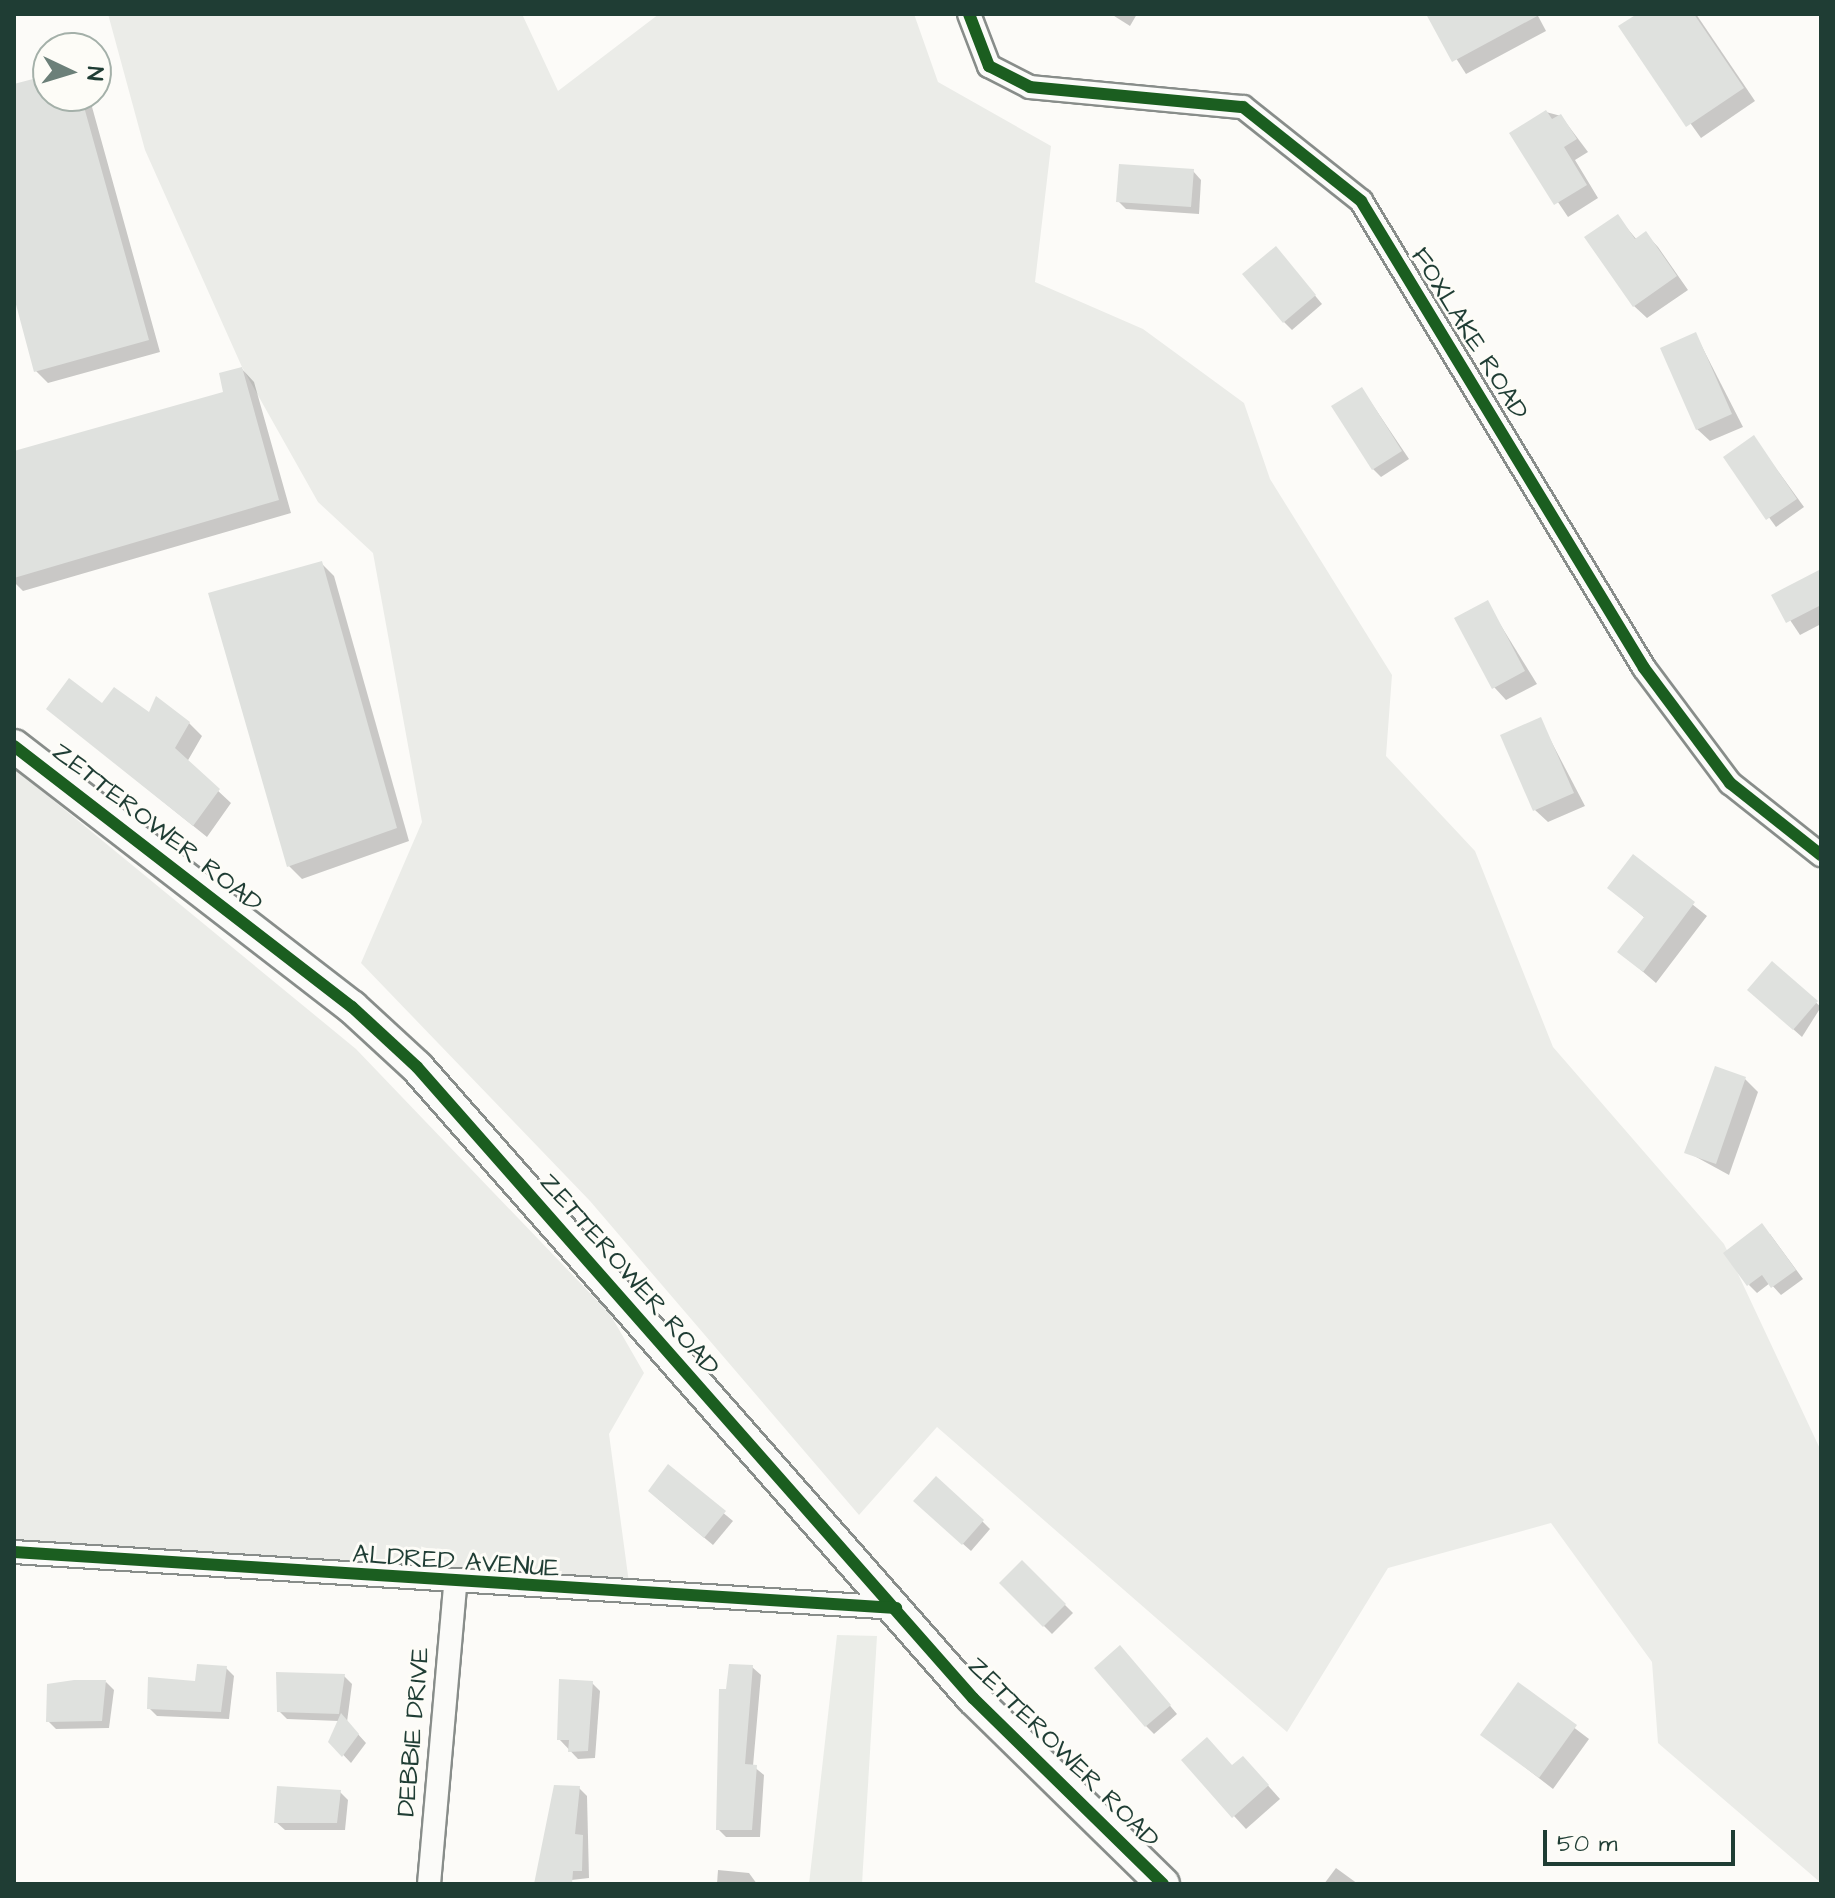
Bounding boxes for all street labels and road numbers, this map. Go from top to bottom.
street label: FOXLAKE ROAD [1404,242,1534,426]
street label: ZETTEROWER ROAD [46,736,268,920]
street label: ZETTEROWER ROAD [533,1167,725,1383]
street label: ALDRED AVENUE [351,1539,561,1585]
street label: DEBBIE DRIVE [391,1646,437,1818]
street label: ZETTEROWER ROAD [961,1651,1165,1855]

